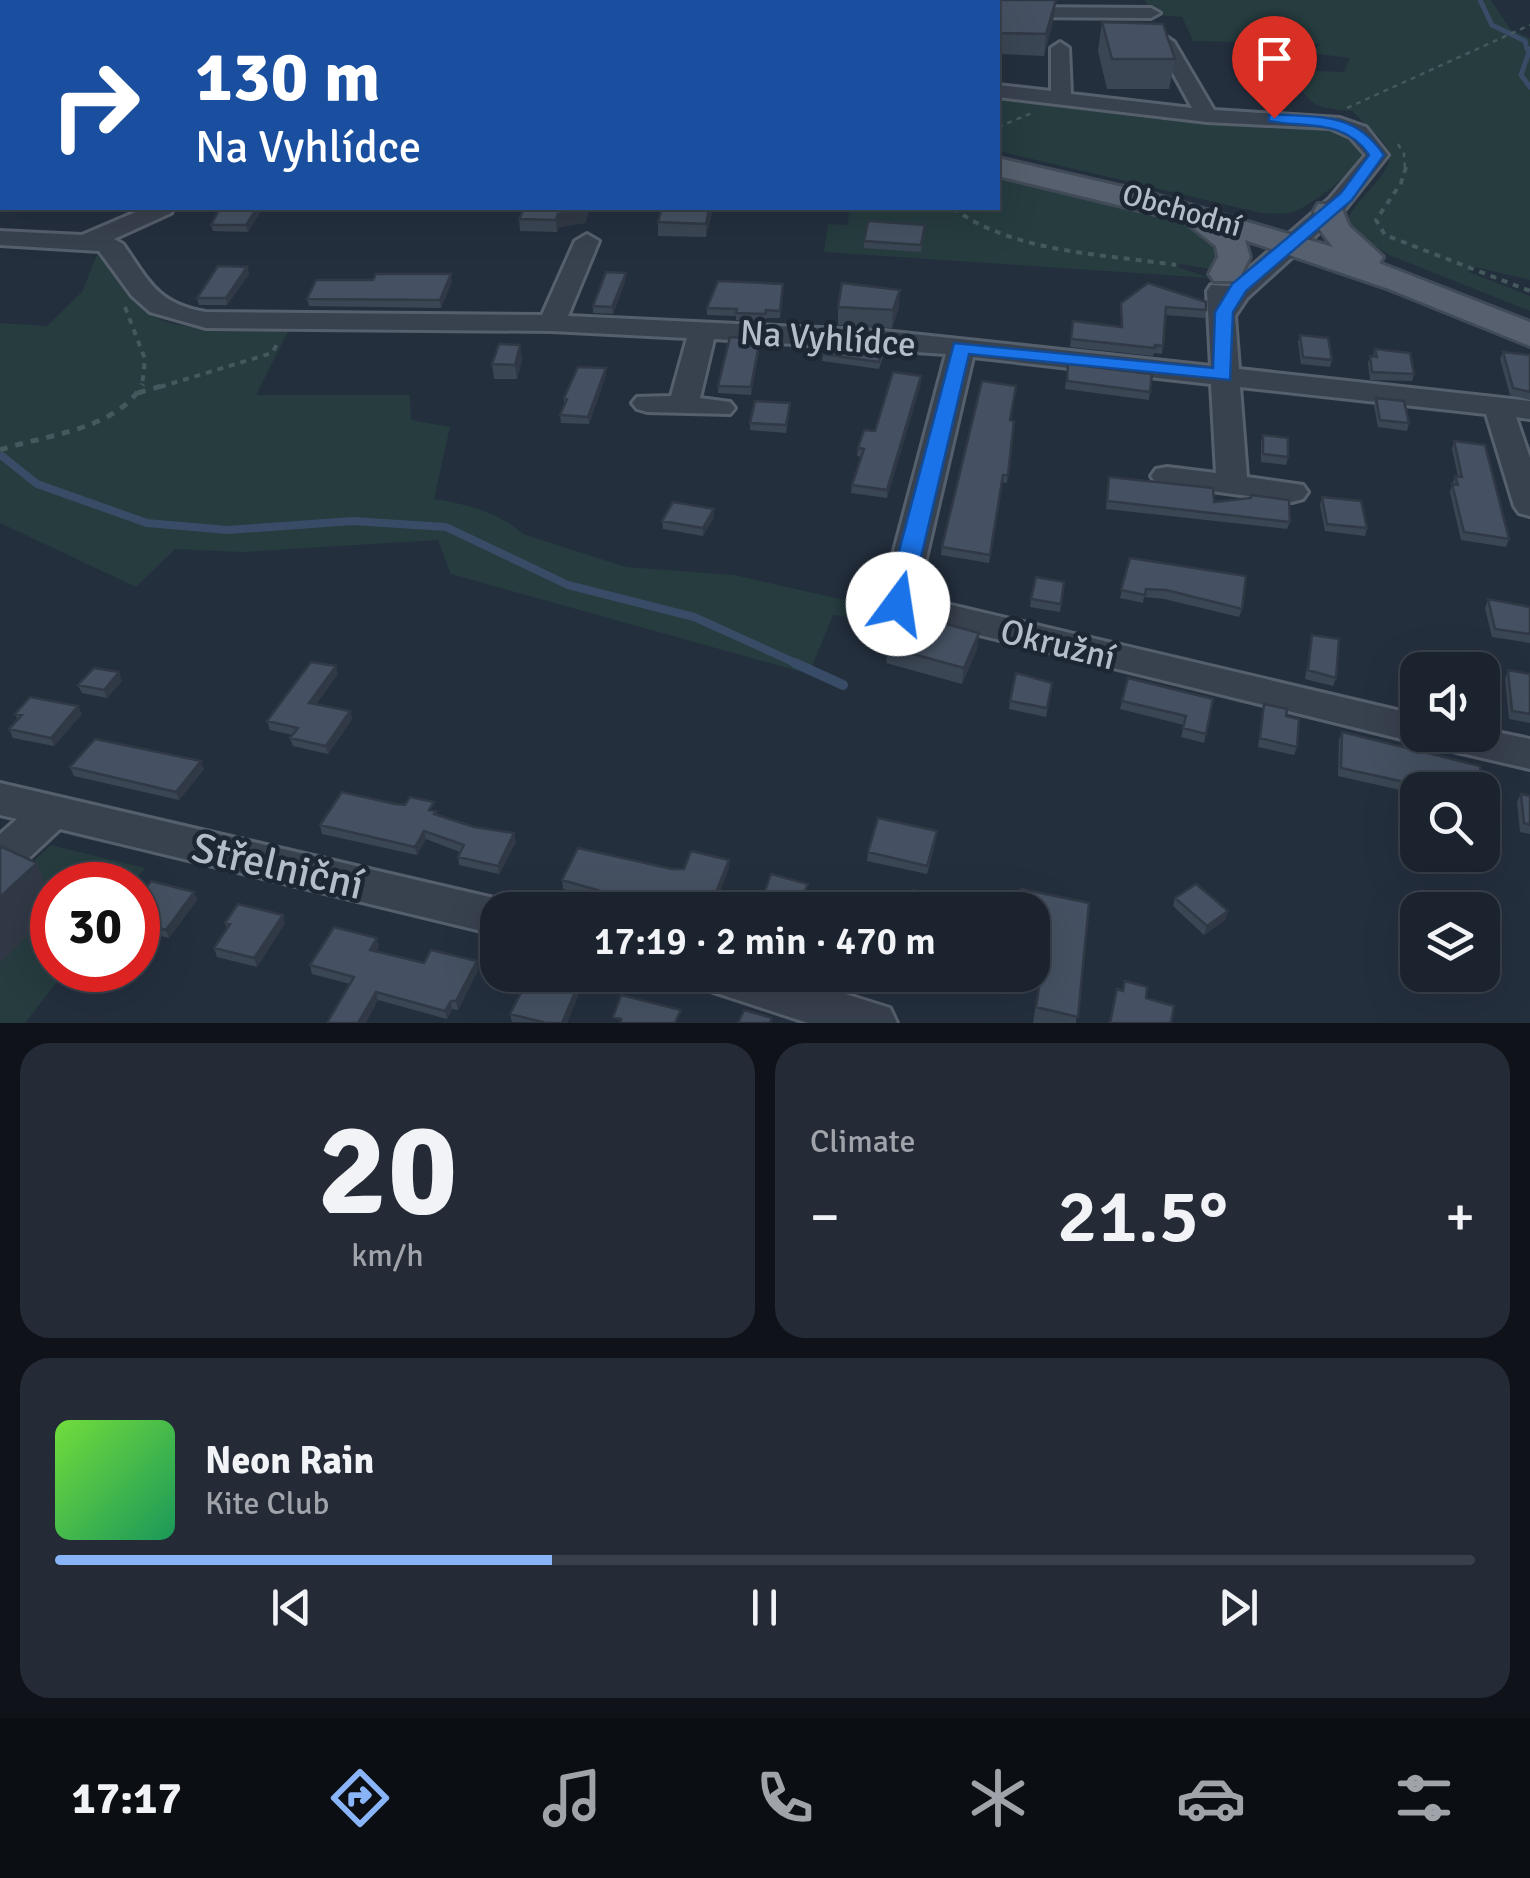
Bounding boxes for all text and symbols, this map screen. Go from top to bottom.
pin [1232,16,1317,119]
icon: arrive [1247,31,1302,86]
text: 130 m [195,34,380,120]
icon: right [30,40,160,170]
text: Na Vyhlídce [195,120,421,175]
street label: Obchodní [1118,176,1246,245]
street label: Na Vyhlídce [739,311,917,366]
position arrow [846,552,950,656]
street label: Okružní [996,609,1120,680]
map controls [1400,652,1500,992]
button: sound [1400,652,1500,752]
button: search [1400,772,1500,872]
street label: Střelniční [187,822,369,911]
speed limit sign: 30 [30,862,160,992]
button: layers [1400,892,1500,992]
text: 17:19 · 2 min · 470 m [594,918,936,965]
text: 20 [317,1091,458,1251]
text: Climate [810,1122,916,1161]
text: 21.5° [1057,1170,1228,1263]
text: − [810,1183,840,1251]
text: + [1445,1183,1475,1251]
text: km/h [351,1236,424,1275]
text: Neon Rain [205,1437,374,1484]
text: Kite Club [205,1484,329,1523]
icon: previous [264,1580,319,1635]
icon: pause [737,1580,792,1635]
icon: next [1211,1580,1266,1635]
icon: directions [325,1763,395,1833]
icon: music [537,1763,607,1833]
icon: phone [750,1763,820,1833]
icon: climate [963,1763,1033,1833]
icon: car [1176,1763,1246,1833]
icon: filters [1389,1763,1459,1833]
text: 17:17 [71,1771,182,1826]

